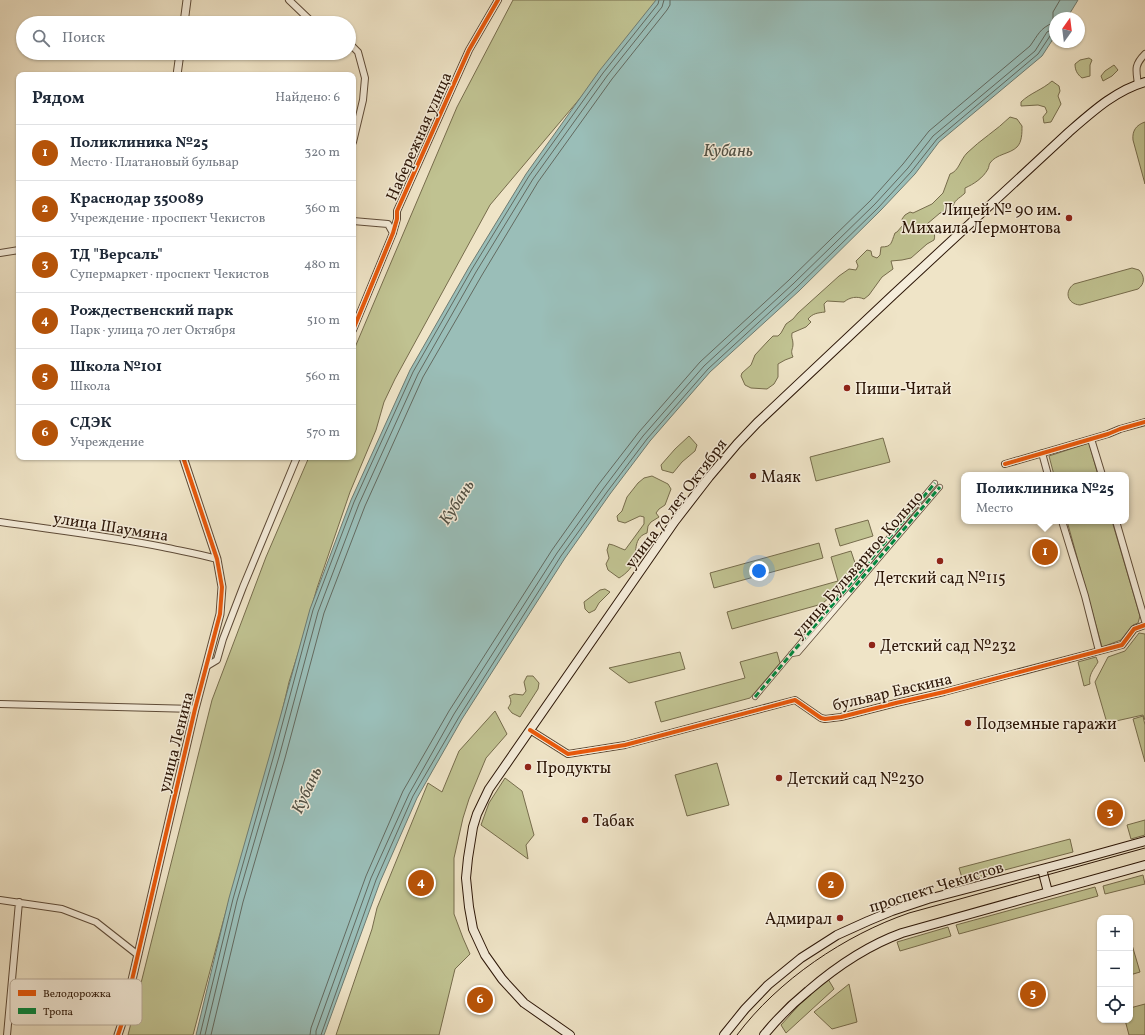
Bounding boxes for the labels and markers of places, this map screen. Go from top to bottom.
place label: Лицей № 90 им. Михаила Лермонтова [901,200,1061,240]
marker: Лицей № 90 им. Михаила Лермонтова [1064,213,1074,223]
place label: Пиши-Читай [855,379,952,401]
marker: Пиши-Читай [842,383,852,393]
place label: Маяк [761,467,801,489]
marker: Маяк [748,471,758,481]
pin: 1 [1032,537,1058,567]
marker: Детский сад №115 [935,556,945,566]
place label: Детский сад №115 [874,568,1006,590]
place label: Детский сад №232 [880,636,1016,658]
marker: Детский сад №232 [867,640,877,650]
place label: Подземные гаражи [976,714,1117,736]
marker: Подземные гаражи [963,718,973,728]
place label: Продукты [536,758,611,780]
marker: Продукты [523,762,533,772]
place label: Детский сад №230 [787,769,924,791]
marker: Детский сад №230 [774,773,784,783]
pin: 3 [1097,798,1123,828]
place label: Табак [593,811,635,833]
marker: Табак [580,815,590,825]
pin: 4 [408,868,434,898]
pin: 2 [818,870,844,900]
place label: Адмирал [765,909,832,931]
marker: Адмирал [835,913,845,923]
pin: 5 [1020,979,1046,1009]
pin: 6 [467,985,493,1015]

